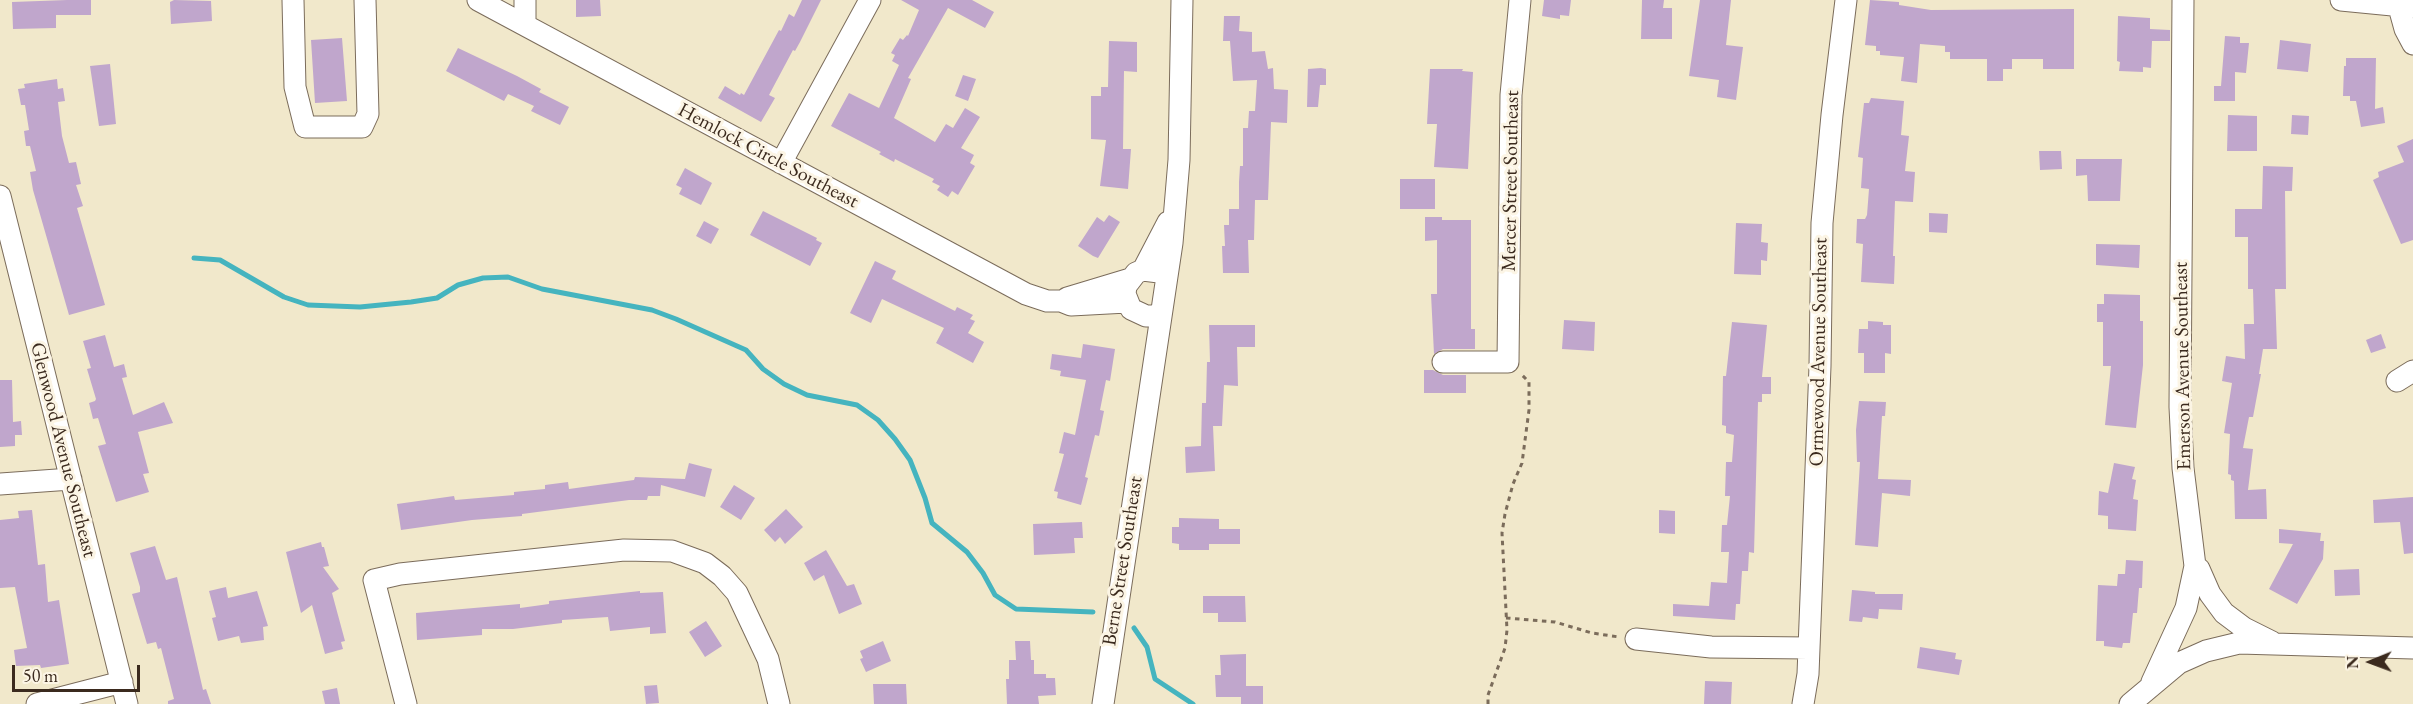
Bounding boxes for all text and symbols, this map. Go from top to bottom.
street label: Mercer Street Southeast [1497,90,1525,272]
street label: Hemlock Circle Southeast [674,98,862,214]
street label: Ormewood Avenue Southeast [1805,237,1833,467]
street label: Emerson Avenue Southeast [2169,262,2197,470]
street label: Glenwood Avenue Southeast [25,340,101,560]
street label: Berne Street Southeast [1098,474,1148,648]
north arrow [2341,632,2401,692]
scale bar [15,653,142,691]
text: N [2342,656,2363,669]
text: 50 m [23,664,58,687]

